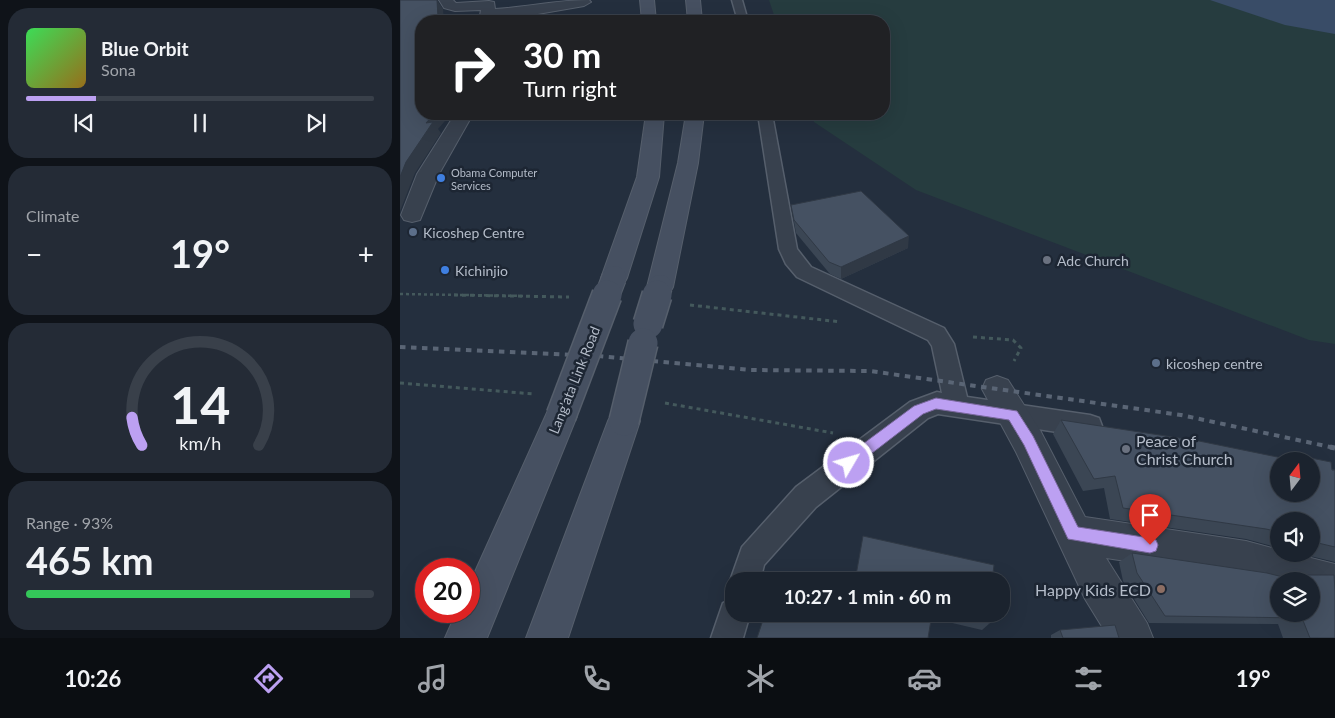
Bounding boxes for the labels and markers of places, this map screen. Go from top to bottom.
place label: Obama Computer Services [451,166,537,192]
marker: Obama Computer Services [435,172,447,184]
place label: Kicoshep Centre [423,224,524,241]
marker: Kicoshep Centre [407,226,419,238]
place label: Adc Church [1057,252,1129,269]
marker: Adc Church [1041,254,1053,266]
place label: Kichinjio [455,262,508,279]
marker: Kichinjio [439,264,451,276]
place label: kicoshep centre [1166,355,1263,372]
marker: kicoshep centre [1150,357,1162,369]
place label: Peace of Christ Church [1136,431,1233,468]
marker: Peace of Christ Church [1120,443,1132,455]
pin [1129,494,1171,545]
place label: Happy Kids ECD [1035,580,1151,599]
marker: Happy Kids ECD [1155,583,1167,595]

